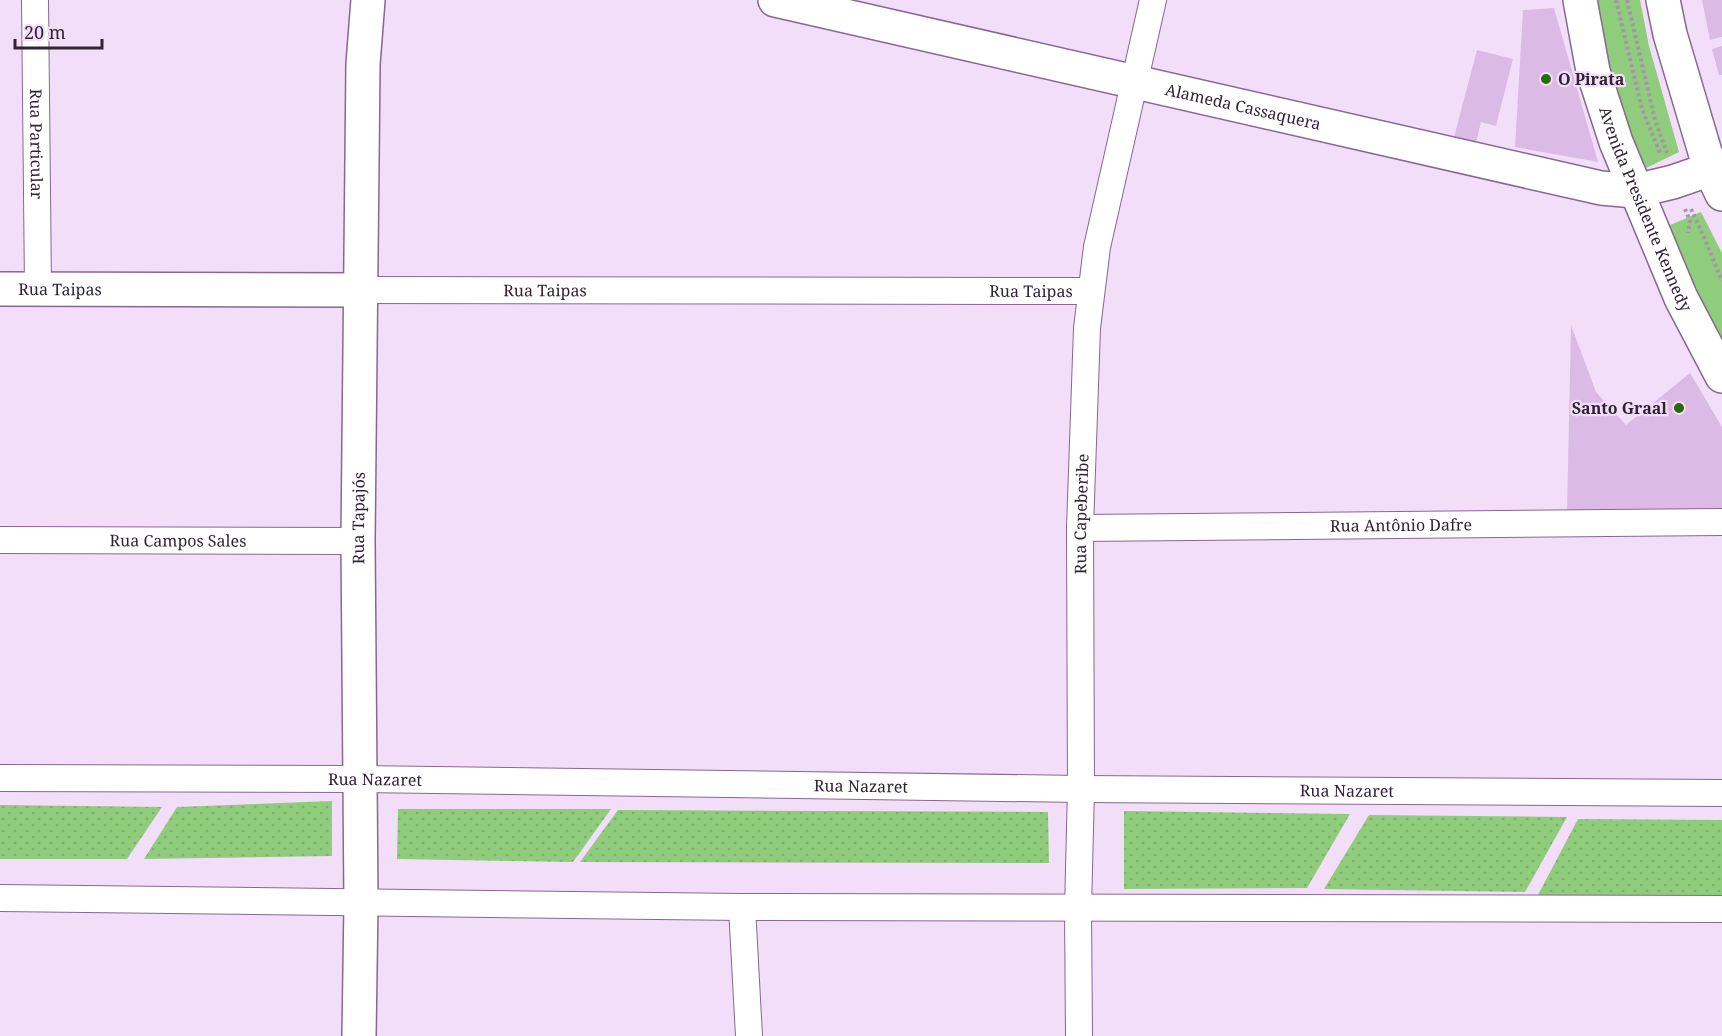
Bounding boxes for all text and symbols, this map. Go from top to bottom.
scale bar [15,12,102,50]
text: 20 m [24,20,66,44]
place label: O Pirata [1558,68,1625,90]
marker: O Pirata [1539,72,1553,86]
street label: Alameda Cassaquera [1163,78,1323,135]
street label: Rua Particular [25,89,48,200]
street label: Avenida Presidente Kennedy [1594,104,1698,316]
street label: Rua Taipas [18,278,102,300]
street label: Rua Taipas [503,279,587,301]
street label: Rua Taipas [989,280,1073,302]
place label: Santo Graal [1572,397,1667,419]
marker: Santo Graal [1672,401,1686,415]
street label: Rua Capeberibe [1069,453,1094,574]
street label: Rua Tapajós [347,472,370,564]
street label: Rua Antônio Dafre [1330,513,1472,537]
street label: Rua Campos Sales [110,529,246,552]
street label: Rua Nazaret [328,768,423,791]
street label: Rua Nazaret [814,774,908,798]
street label: Rua Nazaret [1300,779,1394,802]

